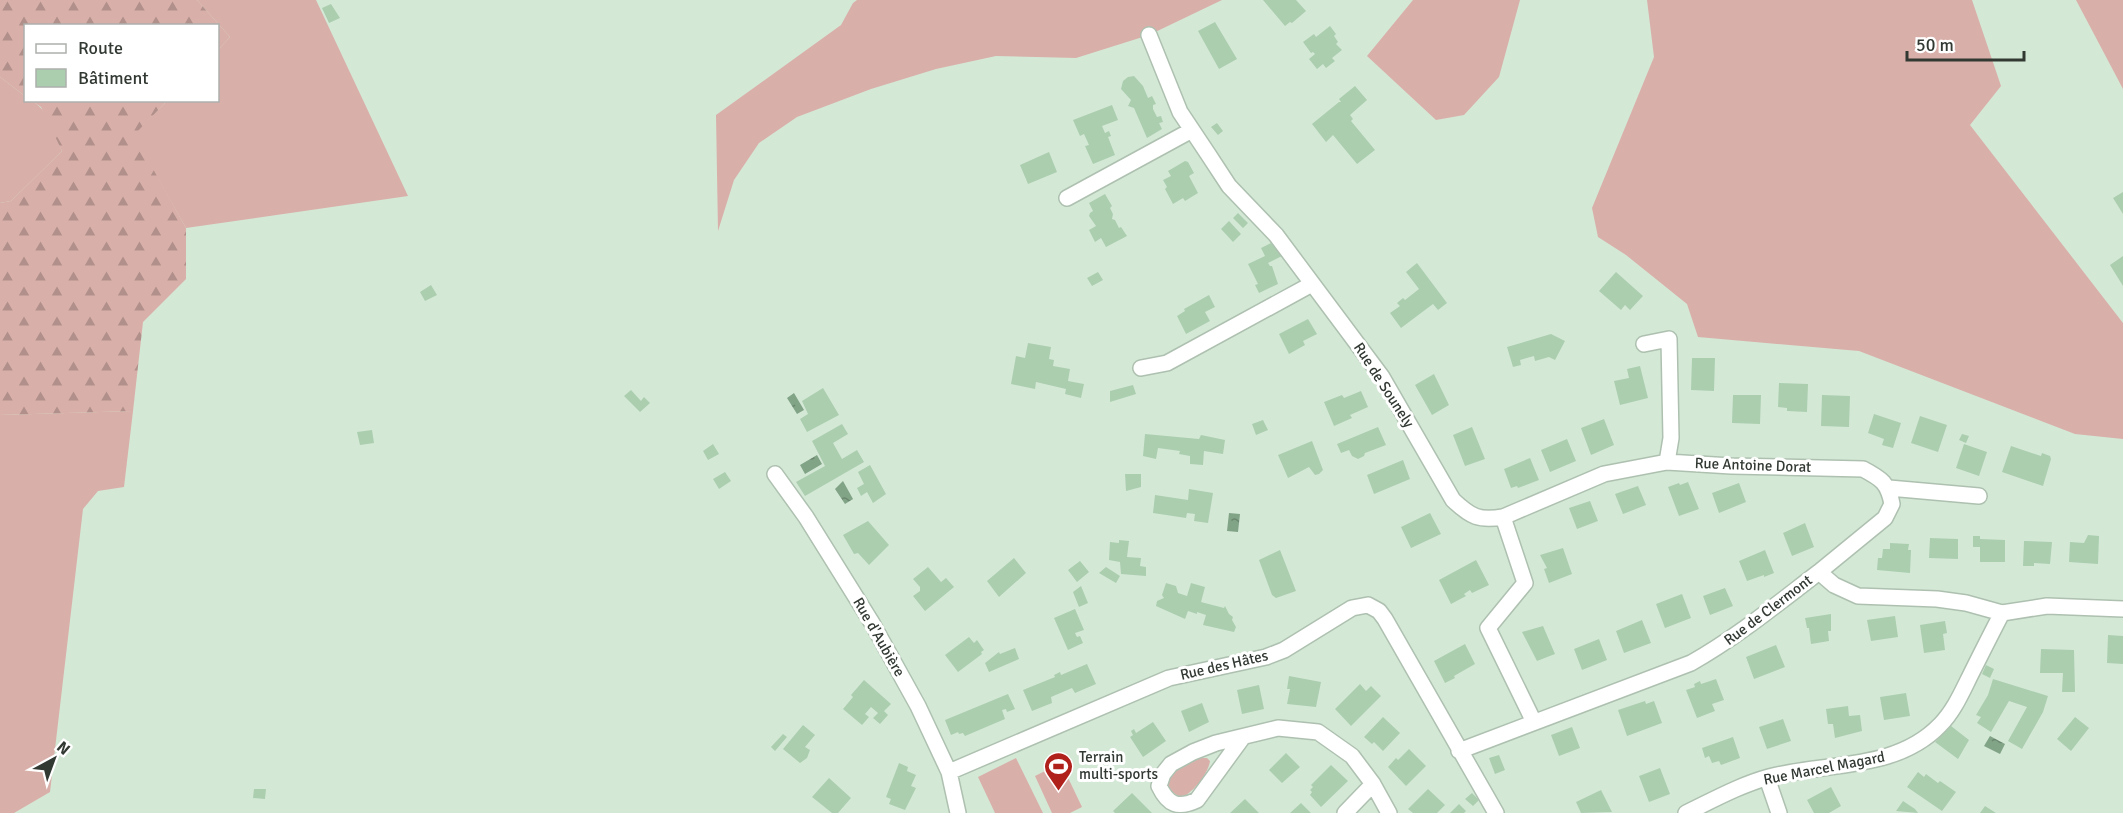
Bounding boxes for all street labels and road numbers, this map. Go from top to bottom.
street label: Rue de Sounely [1350,339,1418,431]
street label: Rue Antoine Dorat [1694,454,1812,476]
street label: Rue de Clermont [1720,571,1816,649]
street label: Rue d'Aubière [849,594,909,680]
street label: Rue des Hâtes [1178,646,1270,684]
street label: Rue Marcel Magard [1762,747,1886,789]

